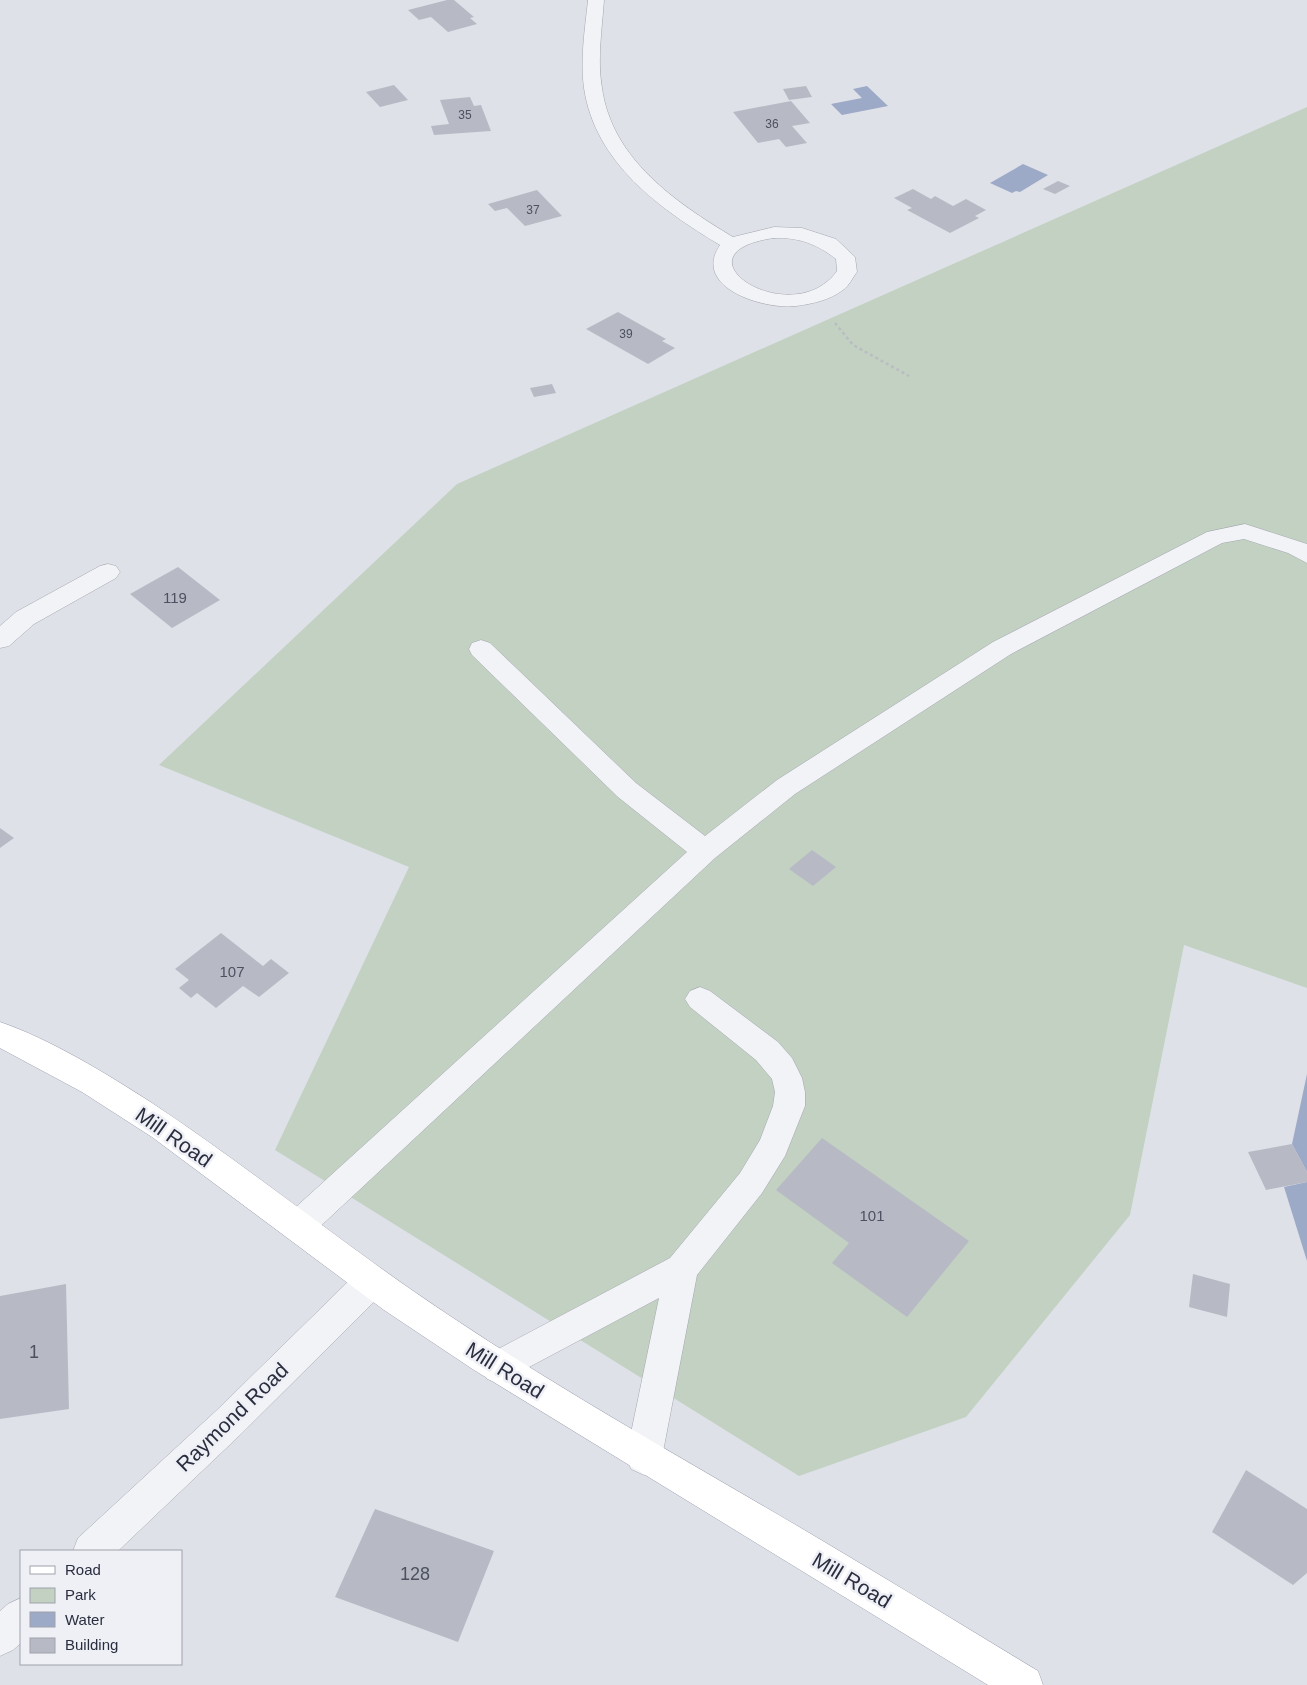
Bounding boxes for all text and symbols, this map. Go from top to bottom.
house number: 35 [458,108,472,122]
house number: 36 [765,117,779,131]
house number: 37 [526,203,540,217]
house number: 39 [619,327,633,341]
house number: 119 [163,589,187,606]
house number: 107 [219,963,245,980]
street label: Mill Road [132,1102,216,1172]
house number: 101 [859,1207,885,1224]
street label: Mill Road [462,1337,548,1403]
house number: 1 [29,1342,39,1362]
street label: Raymond Road [172,1358,292,1476]
street label: Mill Road [809,1548,895,1612]
legend [20,1550,182,1665]
text: Road [65,1561,101,1578]
house number: 128 [400,1564,430,1584]
text: Park [65,1586,96,1603]
text: Water [65,1611,104,1628]
text: Building [65,1636,118,1653]

